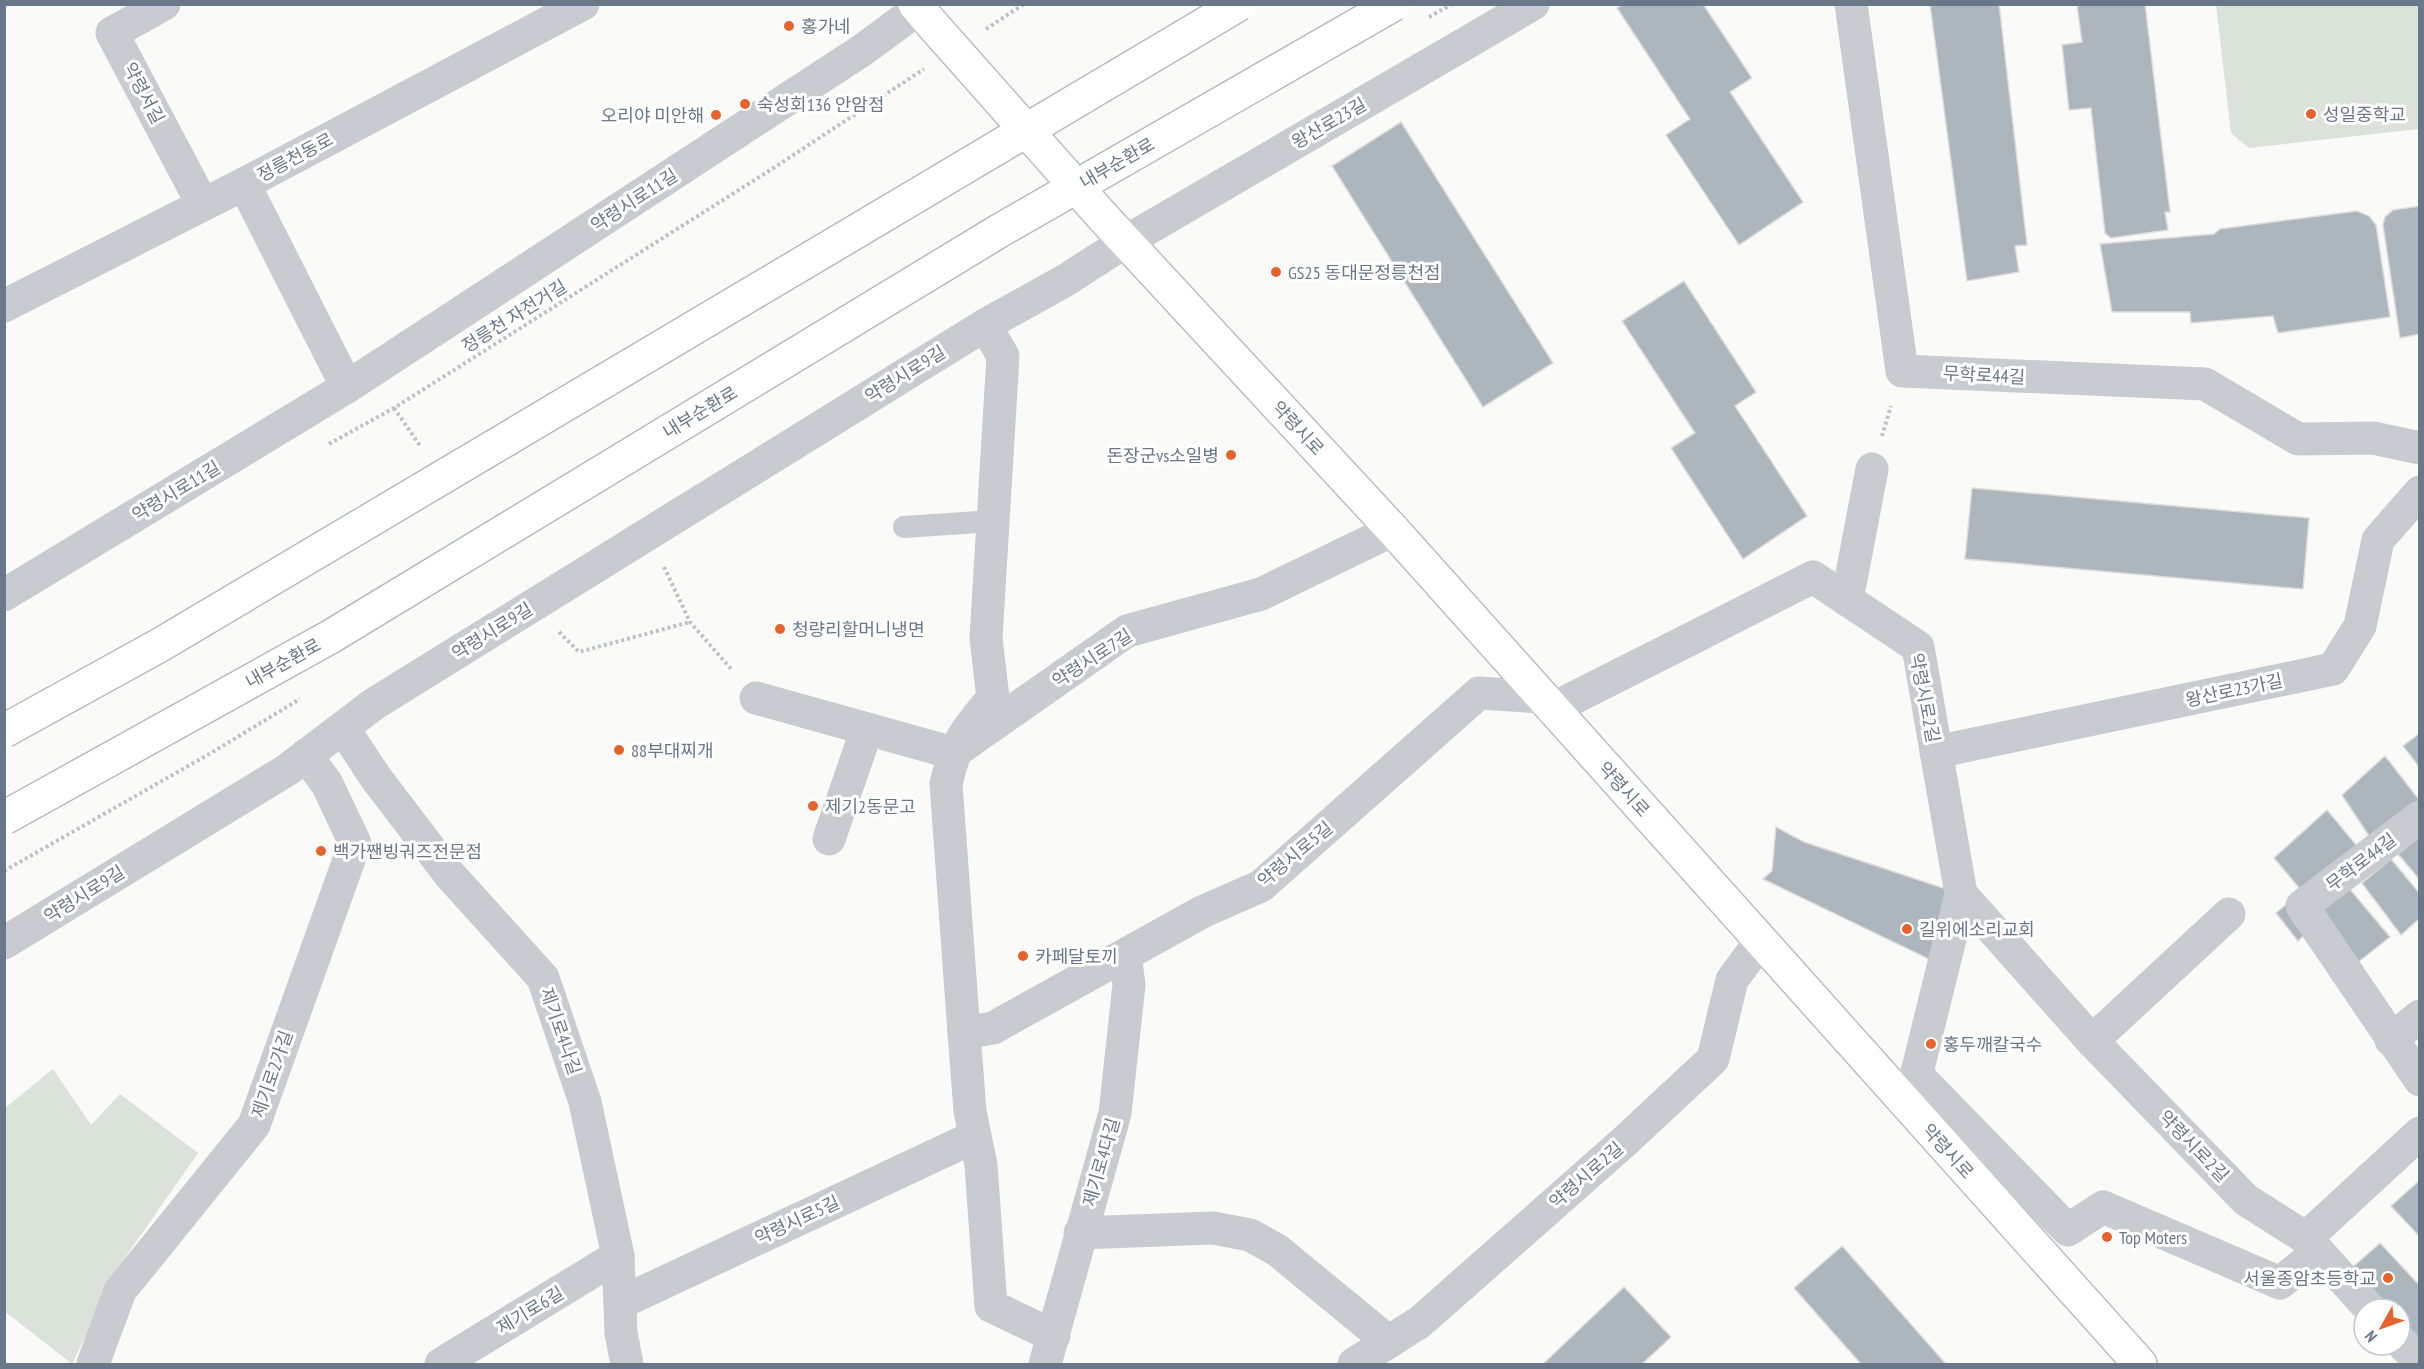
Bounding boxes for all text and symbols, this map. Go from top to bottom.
place label: 홍가네 [801,15,851,38]
marker: 홍가네 [782,19,796,33]
street label: 약령서길 [118,58,170,128]
street label: 왕산로23길 [1288,92,1370,154]
place label: 숙성회136 안암점 [757,93,884,116]
marker: 숙성회136 안암점 [738,97,752,111]
place label: 성일중학교 [2323,103,2406,126]
place label: 오리야 미안해 [601,104,704,127]
marker: 성일중학교 [2304,107,2318,121]
marker: 오리야 미안해 [709,108,723,122]
street label: 정릉천동로 [253,127,337,187]
street label: 내부순환로 [1075,132,1159,194]
street label: 약령시로11길 [586,163,682,237]
place label: GS25 동대문정릉천점 [1288,261,1441,284]
marker: GS25 동대문정릉천점 [1269,265,1283,279]
street label: 정릉천 자전거길 [457,275,571,357]
street label: 약령시로9길 [860,340,950,408]
street label: 무학로44길 [1942,361,2026,389]
street label: 내부순환로 [659,381,741,443]
street label: 약령시로 [1267,396,1329,460]
place label: 돈장군vs소일병 [1107,444,1219,467]
marker: 돈장군vs소일병 [1224,448,1238,462]
street label: 약령시로11길 [128,456,224,526]
street label: 약령시로9길 [447,597,537,665]
place label: 청량리할머니냉면 [792,618,924,641]
marker: 청량리할머니냉면 [773,622,787,636]
street label: 약령시로7길 [1048,624,1136,692]
street label: 내부순환로 [241,633,325,693]
street label: 약령시로2길 [1905,651,1945,745]
street label: 왕산로23가길 [2183,668,2285,712]
place label: 88부대찌개 [631,739,713,762]
marker: 88부대찌개 [612,743,626,757]
street label: 약령시로 [1593,757,1655,821]
place label: 제기2동문고 [825,795,916,818]
marker: 제기2동문고 [806,799,820,813]
street label: 약령시로5길 [1253,816,1337,892]
street label: 무학로44길 [2321,828,2401,896]
place label: 백가짼빙궈즈전문점 [333,840,482,863]
marker: 백가짼빙궈즈전문점 [314,844,328,858]
street label: 약령시로9길 [39,860,129,928]
place label: 길위에소리교회 [1919,918,2035,941]
marker: 길위에소리교회 [1900,922,1914,936]
place label: 카페달토끼 [1035,945,1118,968]
marker: 카페달토끼 [1016,949,1030,963]
street label: 제기로4나길 [535,984,587,1078]
street label: 제기로2가길 [246,1027,298,1121]
place label: 홍두깨칼국수 [1943,1033,2042,1056]
marker: 홍두깨칼국수 [1924,1037,1938,1051]
street label: 약령시로2길 [2154,1105,2234,1187]
street label: 제기로4다길 [1077,1115,1125,1209]
street label: 약령시로 [1917,1119,1979,1183]
street label: 약령시로2길 [1544,1137,1628,1213]
street label: 약령시로5길 [751,1190,843,1250]
place label: Top Moters [2119,1226,2187,1249]
marker: Top Moters [2100,1230,2114,1244]
place label: 서울종암초등학교 [2244,1267,2376,1290]
marker: 서울종암초등학교 [2381,1271,2395,1285]
street label: 제기로6길 [492,1281,568,1339]
north arrow [2352,1297,2412,1357]
text: N [2360,1327,2381,1346]

